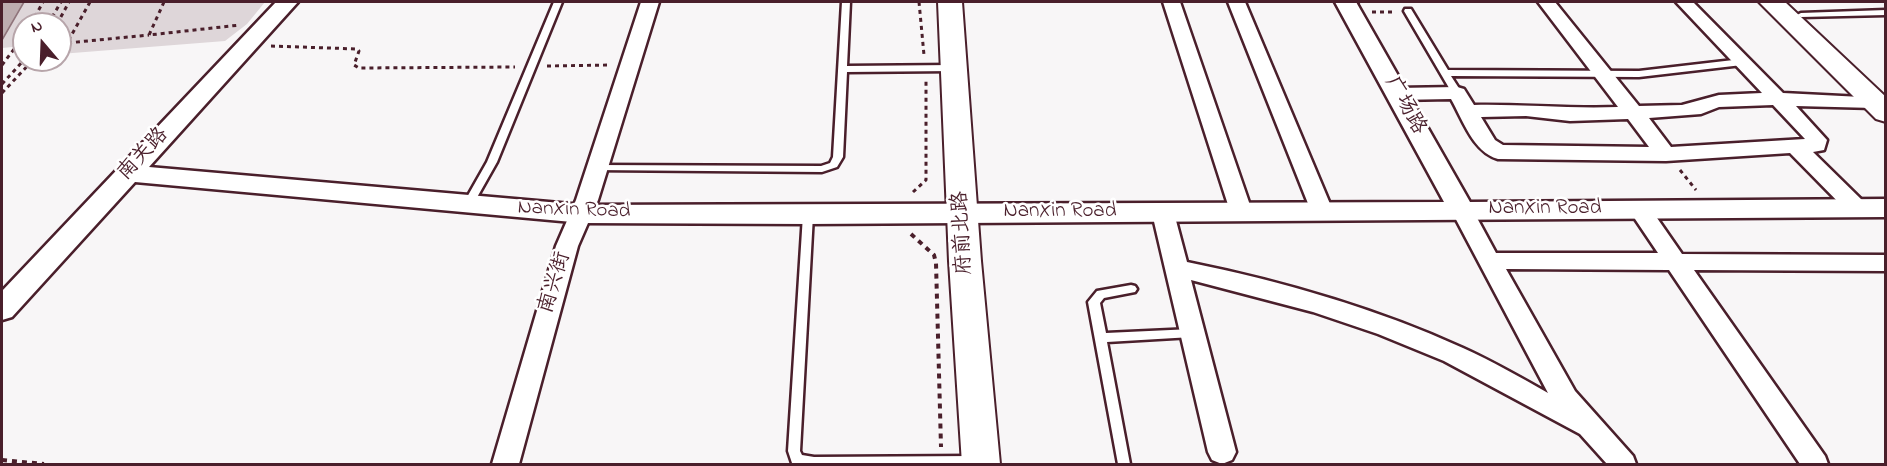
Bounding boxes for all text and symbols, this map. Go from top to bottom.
north arrow [12,12,72,72]
text: N [28,14,46,40]
street label: 广场路 [1378,72,1430,140]
street label: 南关路 [113,123,175,187]
street label: 府前北路 [949,190,979,276]
street label: NanXin Road [517,196,631,226]
street label: NanXin Road [1488,197,1602,223]
street label: NanXin Road [1003,200,1117,226]
street label: 南兴街 [535,249,577,317]

